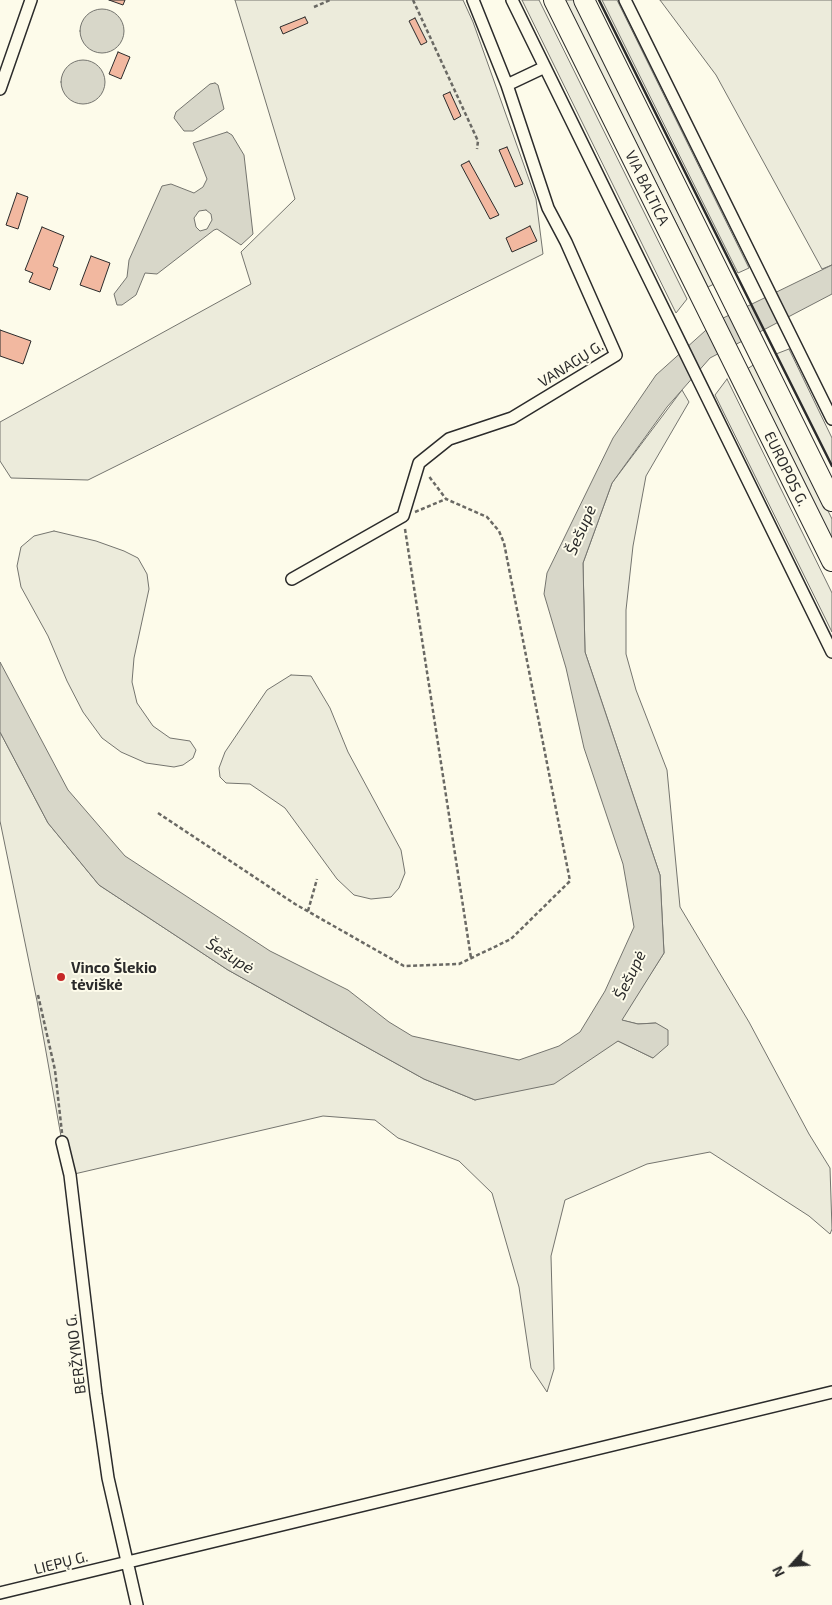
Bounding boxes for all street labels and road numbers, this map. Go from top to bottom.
street label: VIA BALTICA [621,148,673,228]
street label: VANAGŲ G. [535,337,607,391]
street label: EUROPOS G. [760,429,812,509]
street label: BERŽYNO G. [62,1313,90,1395]
street label: LIEPŲ G. [32,1548,90,1578]

